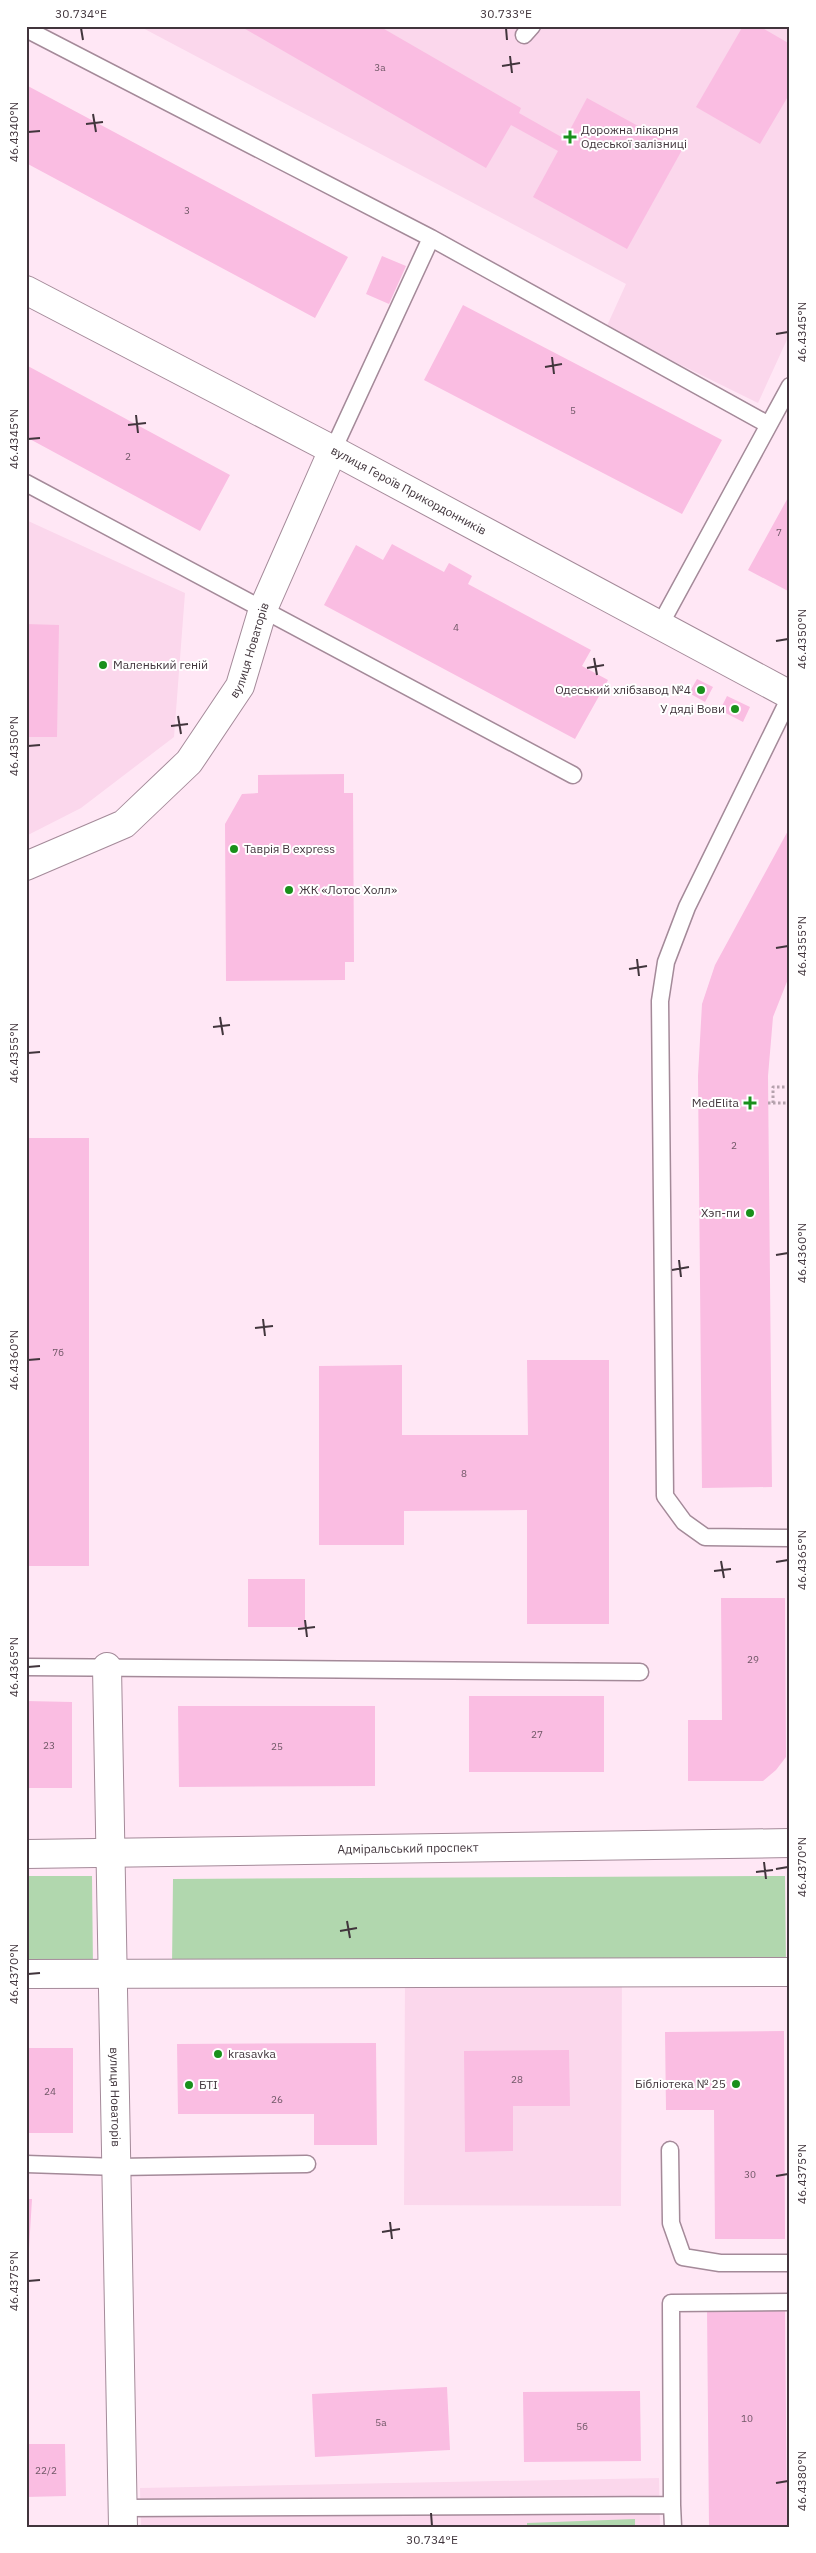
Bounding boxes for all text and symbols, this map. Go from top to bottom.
text: 30.734°E [55,6,107,21]
text: 30.733°E [480,6,532,21]
house number: 3а [374,61,386,74]
text: 46.4340°N [6,102,21,162]
place label: Дорожна лікарня Одеської залізниці [581,122,687,151]
marker: Дорожна лікарня Одеської залізниці [563,130,577,144]
house number: 3 [184,204,190,217]
text: 46.4345°N [794,302,809,362]
house number: 5 [570,404,576,417]
text: 46.4345°N [6,409,21,469]
street label: вулиця Героїв Прикордонників [329,442,489,538]
house number: 2 [125,450,131,463]
house number: 7 [776,526,782,539]
street label: вулиця Новаторів [226,600,272,701]
text: 46.4350°N [794,609,809,669]
house number: 4 [453,621,459,634]
place label: Маленький геній [113,657,208,672]
marker: Маленький геній [97,659,109,671]
place label: Одеський хлібзавод №4 [555,682,691,697]
marker: Одеський хлібзавод №4 [695,684,707,696]
place label: У дяді Вови [660,701,725,716]
marker: У дяді Вови [729,703,741,715]
text: 46.4350°N [6,716,21,776]
place label: Таврія В express [244,841,335,856]
marker: Таврія В express [228,843,240,855]
place label: ЖК «Лотос Холл» [299,882,397,897]
marker: ЖК «Лотос Холл» [283,884,295,896]
text: 46.4355°N [794,916,809,976]
text: 46.4355°N [6,1023,21,1083]
place label: MedElita [692,1095,740,1110]
marker: MedElita [743,1096,757,1110]
house number: 2 [731,1139,737,1152]
place label: Хэп-пи [701,1205,740,1220]
marker: Хэп-пи [744,1207,756,1219]
text: 46.4360°N [794,1223,809,1283]
text: 46.4360°N [6,1330,21,1390]
house number: 7б [52,1346,64,1359]
house number: 8 [461,1467,467,1480]
text: 46.4365°N [794,1530,809,1590]
text: 46.4365°N [6,1637,21,1697]
house number: 29 [747,1653,759,1666]
house number: 27 [531,1728,543,1741]
house number: 23 [43,1739,55,1752]
house number: 25 [271,1740,283,1753]
text: 46.4370°N [794,1837,809,1897]
street label: Адміральський проспект [337,1839,479,1857]
text: 46.4370°N [6,1944,21,2004]
place label: krasavka [228,2046,276,2061]
street label: вулиця Новаторів [107,2047,124,2147]
marker: krasavka [212,2048,224,2060]
house number: 28 [511,2073,523,2086]
place label: Бібліотека № 25 [635,2076,726,2091]
place label: БТІ [199,2077,218,2092]
marker: Бібліотека № 25 [730,2078,742,2090]
marker: БТІ [183,2079,195,2091]
house number: 24 [44,2085,56,2098]
house number: 26 [271,2093,283,2106]
text: 46.4375°N [794,2144,809,2204]
house number: 30 [744,2168,756,2181]
text: 46.4375°N [6,2251,21,2311]
house number: 10 [741,2412,753,2425]
house number: 5а [375,2416,387,2429]
house number: 5б [576,2420,588,2433]
text: 46.4380°N [794,2451,809,2511]
house number: 22/2 [35,2464,57,2477]
text: 30.734°E [406,2532,458,2547]

